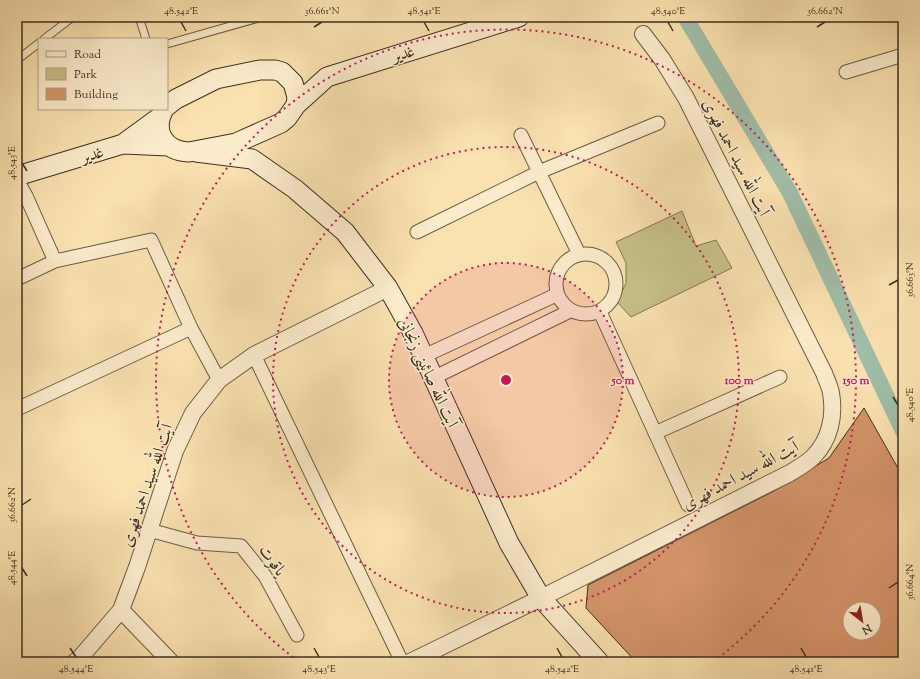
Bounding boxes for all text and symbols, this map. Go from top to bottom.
text: 48.542°E [164,4,198,19]
text: 36.661°N [305,4,339,19]
text: 48.541°E [408,4,440,19]
text: 48.540°E [651,4,685,19]
text: 36.662°N [807,4,843,19]
legend [38,38,168,110]
street label: غدیر [387,40,418,70]
text: Road [74,46,101,64]
text: Park [74,66,97,84]
text: Building [74,86,118,104]
street label: آیت الله سید احمد فهری [695,94,779,223]
street label: غدیر [76,141,107,171]
text: 48.543°E [5,146,20,180]
text: 36.663°N [903,262,918,298]
street label: آیت الله صائینی زنجانی [391,312,467,434]
text: 50 m [611,372,635,390]
text: 100 m [723,372,754,390]
text: 150 m [841,372,870,390]
centre of rings [499,373,513,387]
text: 48.540°E [903,388,918,422]
street label: آیت الله سید احمد فهری [113,418,181,551]
street label: آیت الله سید احمد فهری [677,432,806,518]
text: 36.662°N [5,487,20,523]
street label: یاقوت [252,540,291,582]
text: 48.544°E [5,551,20,585]
text: 36.664°N [903,564,918,600]
north arrow [842,601,882,641]
text: N [859,619,875,638]
text: 48.544°E [59,662,93,677]
text: 48.543°E [302,662,336,677]
text: 48.542°E [545,662,579,677]
text: 48.541°E [790,662,822,677]

